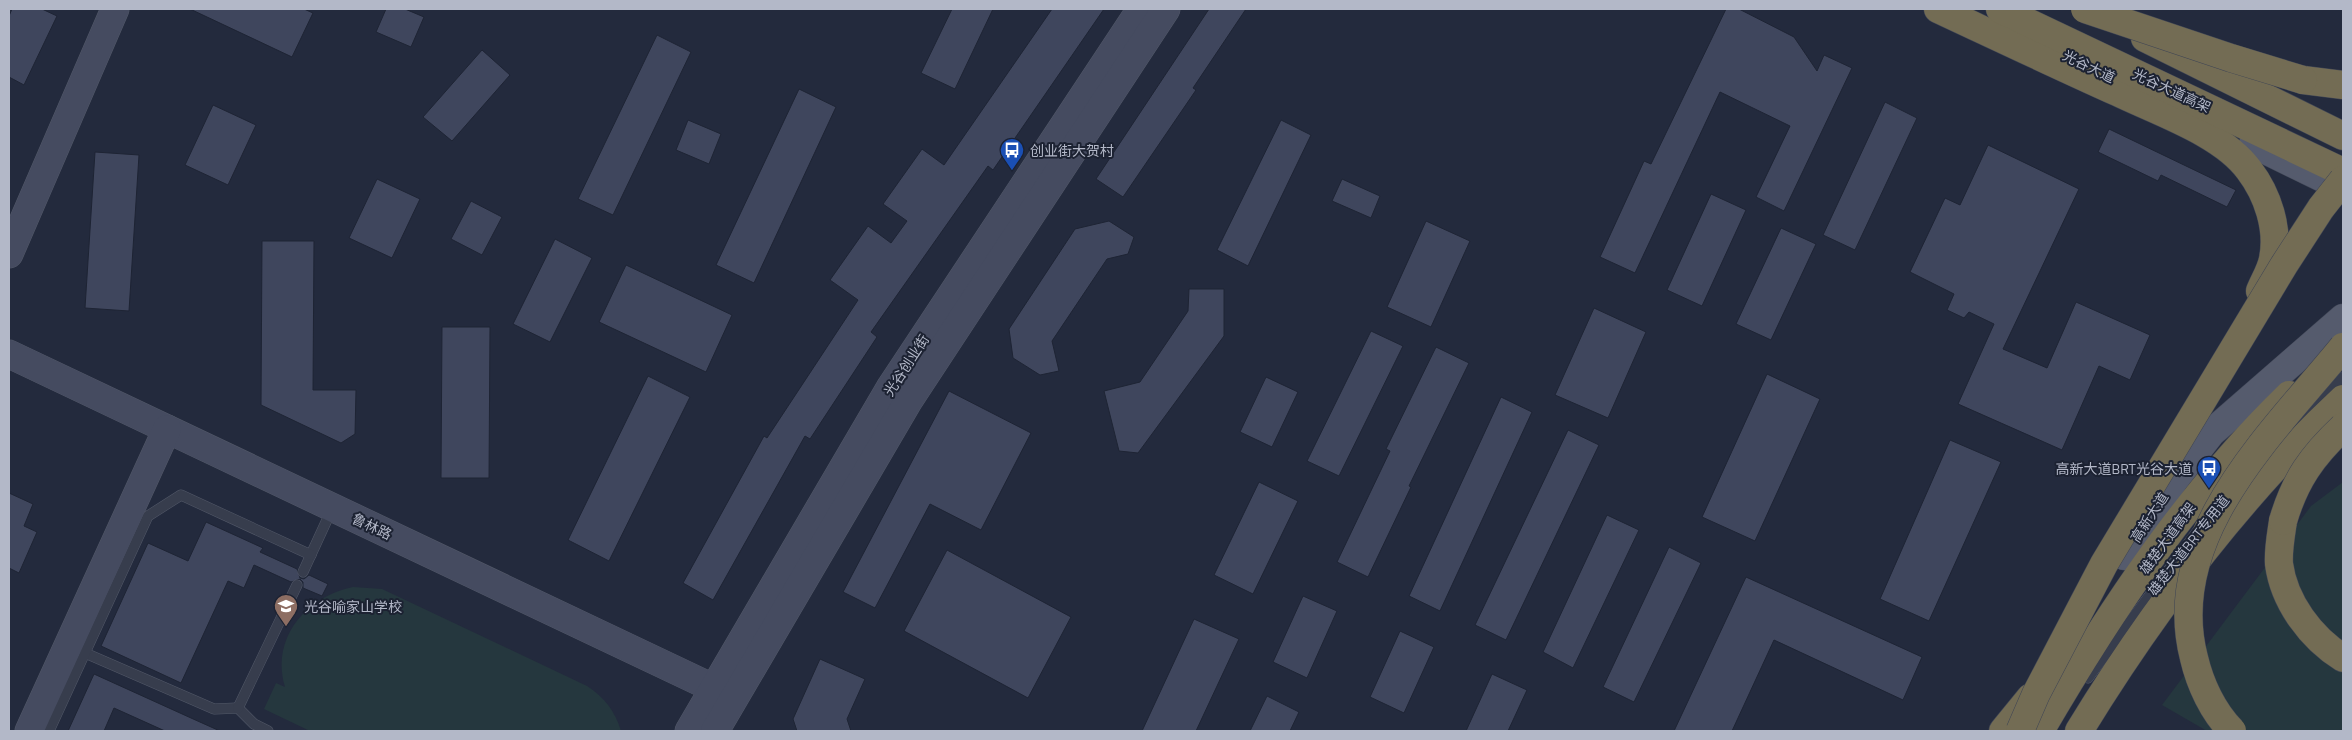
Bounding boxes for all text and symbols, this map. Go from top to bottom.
street label: 光谷大道 [2059,44,2119,88]
street label: 光谷大道高架 [2129,63,2215,117]
bus stop icon: 创业街大贺村 [999,137,1025,171]
place label: 创业街大贺村 [1030,140,1114,161]
street label: 光谷创业街 [878,330,934,400]
bus stop icon: 高新大道BRT光谷大道 [2196,455,2222,489]
place label: 高新大道BRT光谷大道 [2056,458,2192,479]
street label: 高新大道 [2125,488,2173,546]
street label: 雄楚大道BRT专用道 [2142,490,2234,600]
street label: 雄楚大道高架 [2134,498,2200,578]
street label: 鲁林路 [349,508,395,544]
school or university icon: 光谷喻家山学校 [273,593,299,627]
place label: 光谷喻家山学校 [304,596,402,617]

